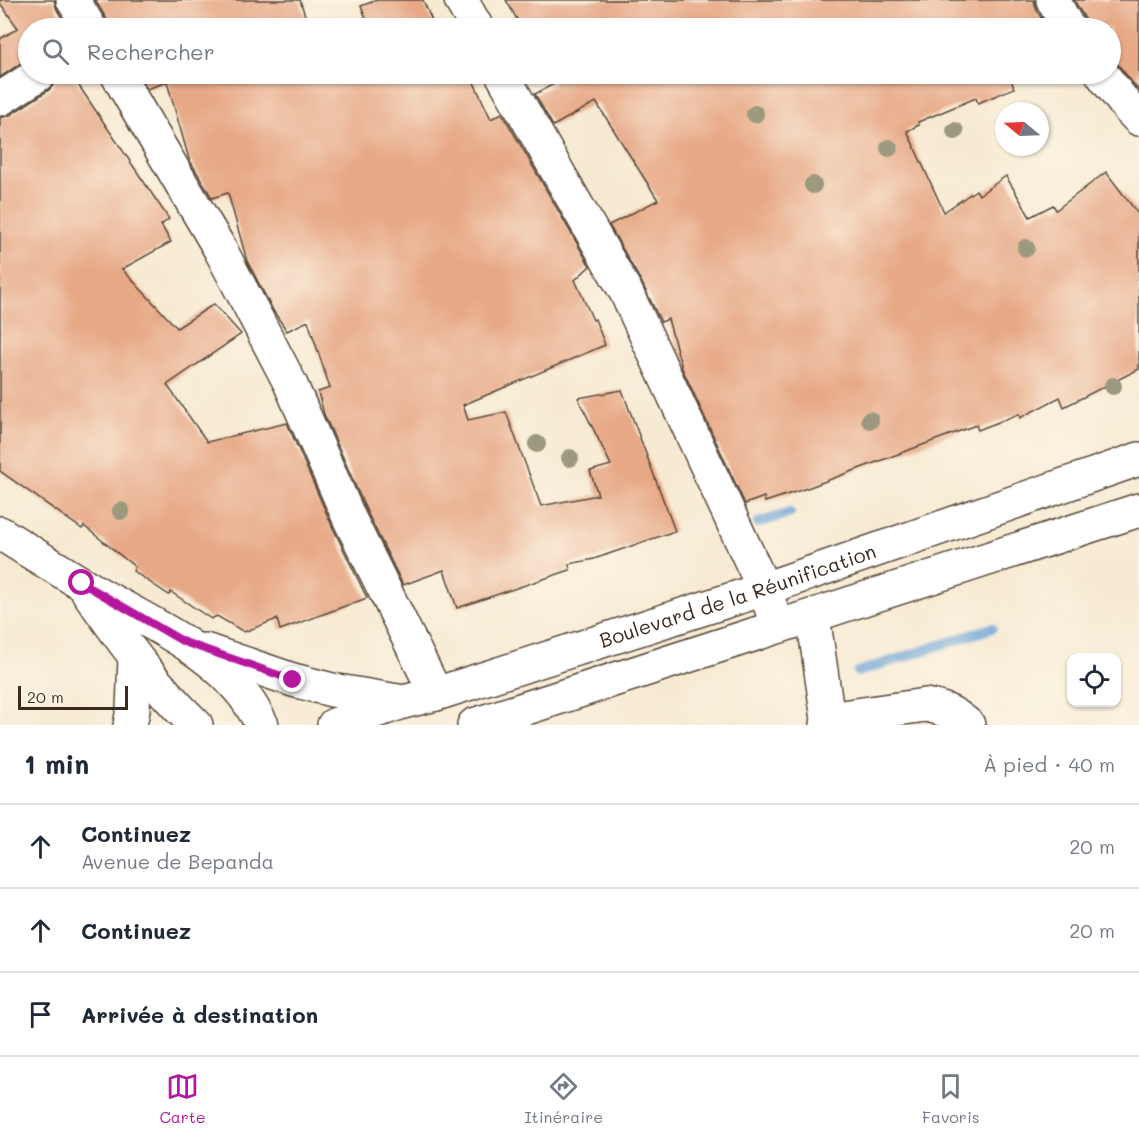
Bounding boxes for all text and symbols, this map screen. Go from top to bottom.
search box [18,18,1121,84]
icon: search [39,35,72,68]
text: Rechercher [87,37,215,66]
north arrow [995,102,1049,156]
street label: Boulevard de la Réunification [596,537,879,653]
route start [68,569,94,595]
map controls [1067,653,1121,707]
button: locate [1067,653,1121,707]
route end [279,666,305,692]
scale bar [18,683,128,710]
text: 20 m [27,686,64,707]
text: 1 min [24,747,89,781]
text: À pied · 40 m [983,751,1115,777]
text: Continuez [81,819,191,848]
icon: ahead [24,830,57,863]
text: 20 m [1069,833,1115,859]
text: Avenue de Bepanda [81,848,274,874]
icon: ahead [24,914,57,947]
text: Continuez [81,916,191,945]
text: 20 m [1069,917,1115,943]
icon: arrive [24,998,57,1031]
text: Arrivée à destination [81,1000,318,1029]
tab: Carte [159,1070,206,1127]
tab: Itinéraire [525,1070,603,1127]
tab: Favoris [922,1070,980,1127]

